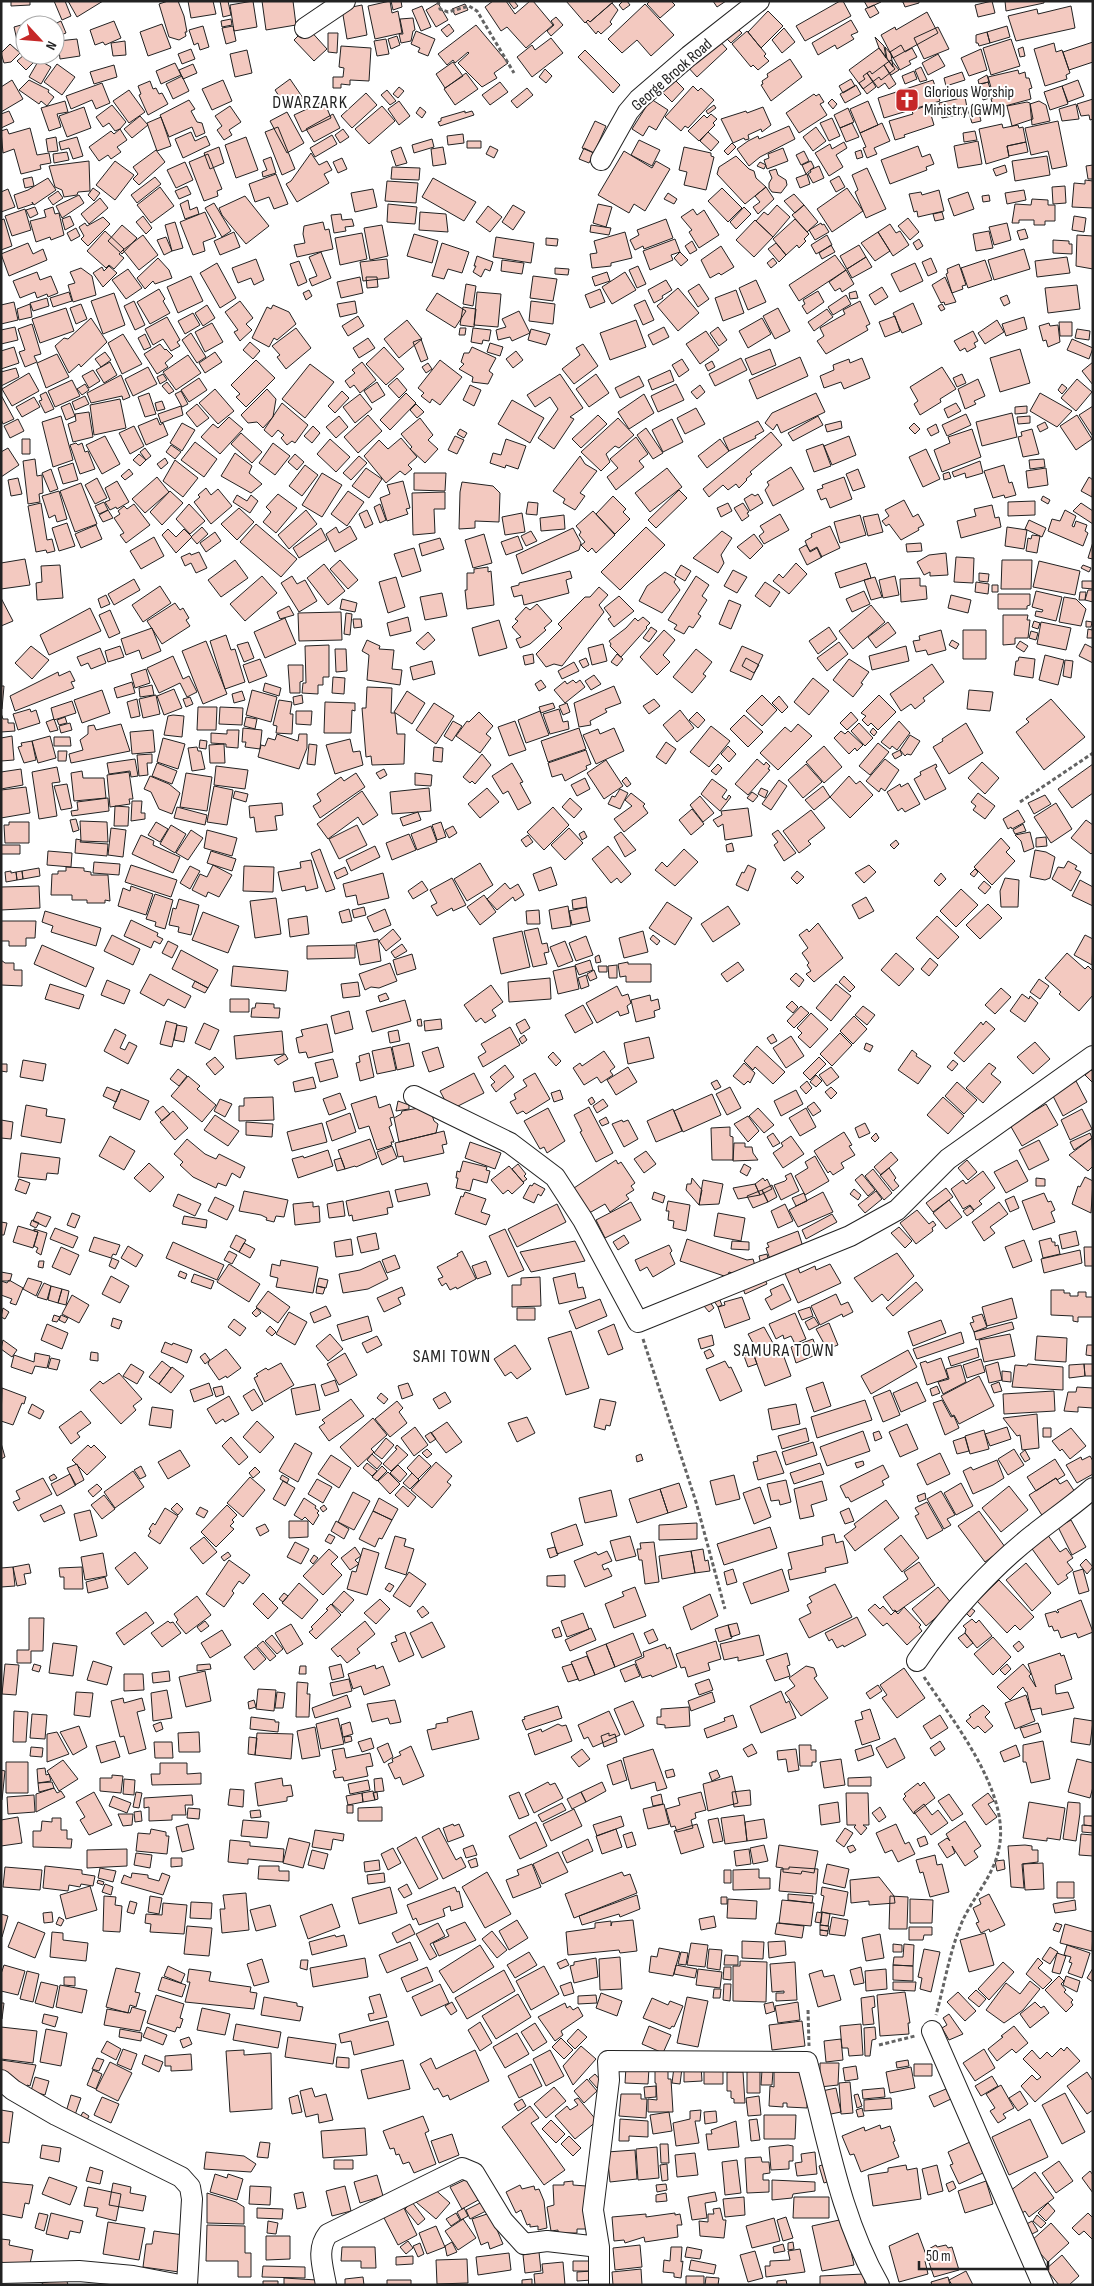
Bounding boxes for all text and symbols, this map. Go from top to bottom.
north arrow [15,15,65,65]
street label: George Brook Road [628,35,716,115]
text: N [42,38,61,53]
place label: Glorious Worship Ministry (GWM) [924,83,1014,120]
church icon: Glorious Worship Ministry (GWM) [894,87,920,113]
district label: DWARZARK [272,92,348,113]
district label: SAMURA TOWN [733,1340,835,1361]
district label: SAMI TOWN [413,1346,491,1367]
scale bar [919,2238,1048,2270]
text: 50 m [926,2247,951,2266]

